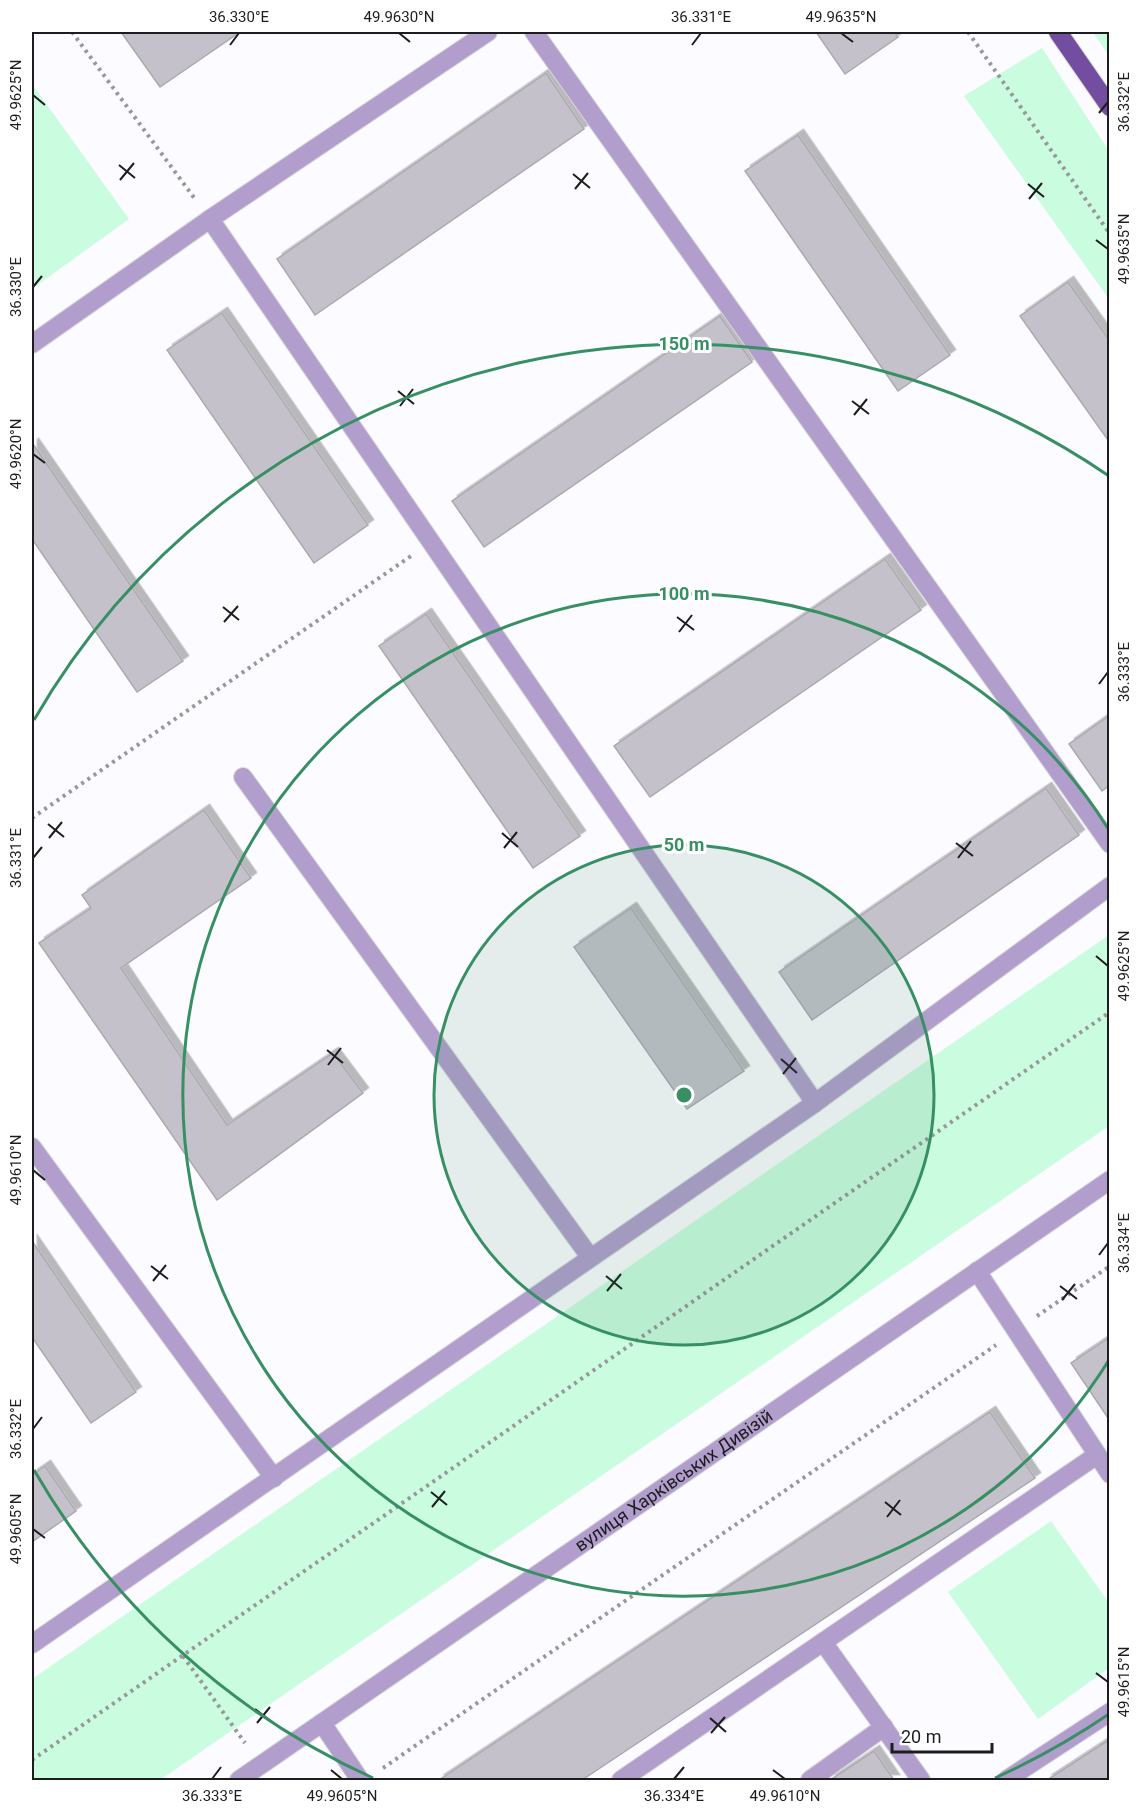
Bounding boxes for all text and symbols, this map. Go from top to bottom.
text: 36.330°E [209,8,270,26]
text: 49.9630°N [364,8,434,26]
text: 36.331°E [671,8,732,26]
text: 49.9635°N [806,8,876,26]
text: 49.9625°N [7,60,25,130]
text: 36.332°E [1115,71,1133,132]
text: 49.9635°N [1115,214,1133,284]
text: 36.330°E [7,256,25,317]
text: 150 m [658,333,710,354]
text: 49.9620°N [7,419,25,489]
text: 100 m [658,583,710,604]
text: 36.333°E [1115,641,1133,702]
text: 36.331°E [7,827,25,888]
text: 50 m [664,834,704,855]
text: 49.9625°N [1115,931,1133,1001]
centre of rings [674,1085,694,1105]
text: 49.9610°N [7,1135,25,1205]
text: 36.334°E [1115,1212,1133,1273]
text: 36.332°E [7,1398,25,1459]
street label: вулиця Харківських Дивізій [571,1405,776,1555]
text: 49.9605°N [7,1494,25,1564]
text: 49.9615°N [1115,1647,1133,1717]
scale bar [892,1716,992,1754]
text: 20 m [901,1726,941,1747]
text: 36.333°E [182,1787,243,1805]
text: 49.9605°N [307,1787,377,1805]
text: 36.334°E [644,1787,705,1805]
text: 49.9610°N [750,1787,820,1805]

